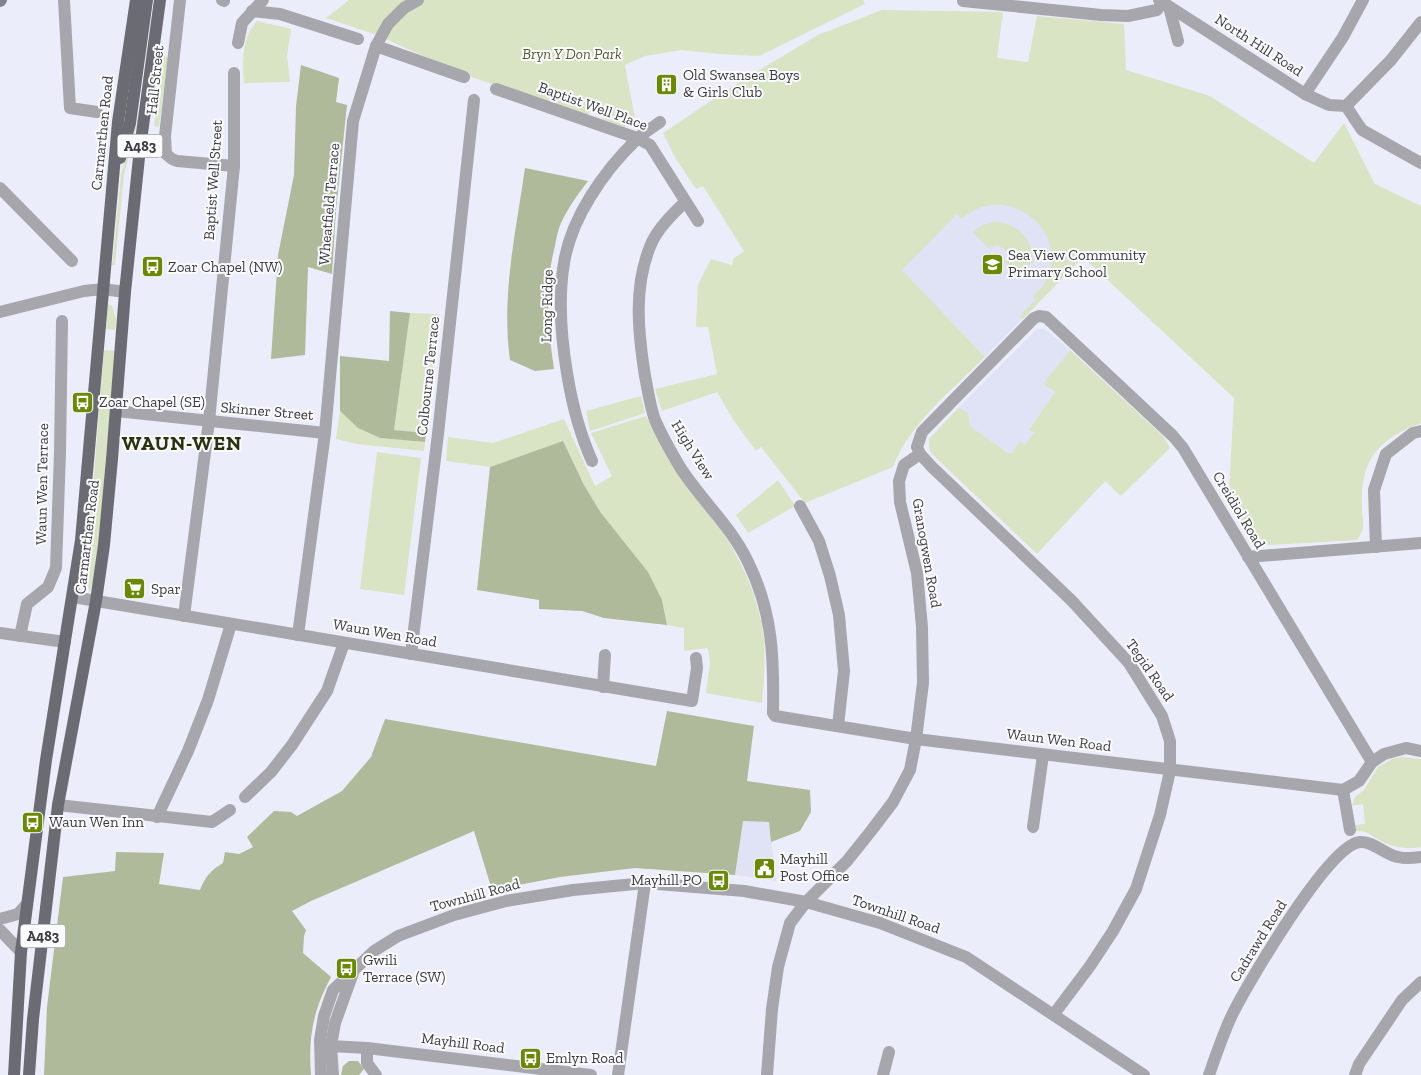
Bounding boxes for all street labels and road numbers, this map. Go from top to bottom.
street label: North Hill Road [1212,10,1307,80]
street label: Hall Street [142,44,168,115]
street label: Carmarthen Road [87,74,117,191]
street label: Baptist Well Place [536,78,650,134]
street label: Baptist Well Street [200,119,226,241]
road number: A483 [118,134,162,158]
street label: Wheatfield Terrace [315,142,343,266]
street label: Long Ridge [537,269,557,343]
street label: Colbourne Terrace [413,315,443,437]
street label: Skinner Street [220,398,315,424]
street label: High View [668,417,719,484]
street label: Waun Wen Terrace [32,423,52,545]
street label: Creidiol Road [1209,468,1270,553]
street label: Carmarthen Road [71,478,103,595]
street label: Granogwen Road [908,497,946,610]
street label: Waun Wen Road [332,615,439,651]
street label: Tegid Road [1122,635,1178,705]
street label: Waun Wen Road [1006,725,1113,755]
street label: Townhill Road [428,874,523,916]
street label: Townhill Road [849,890,943,938]
street label: Cadrawd Road [1226,896,1291,985]
road number: A483 [20,924,66,948]
street label: Mayhill Road [420,1029,506,1057]

